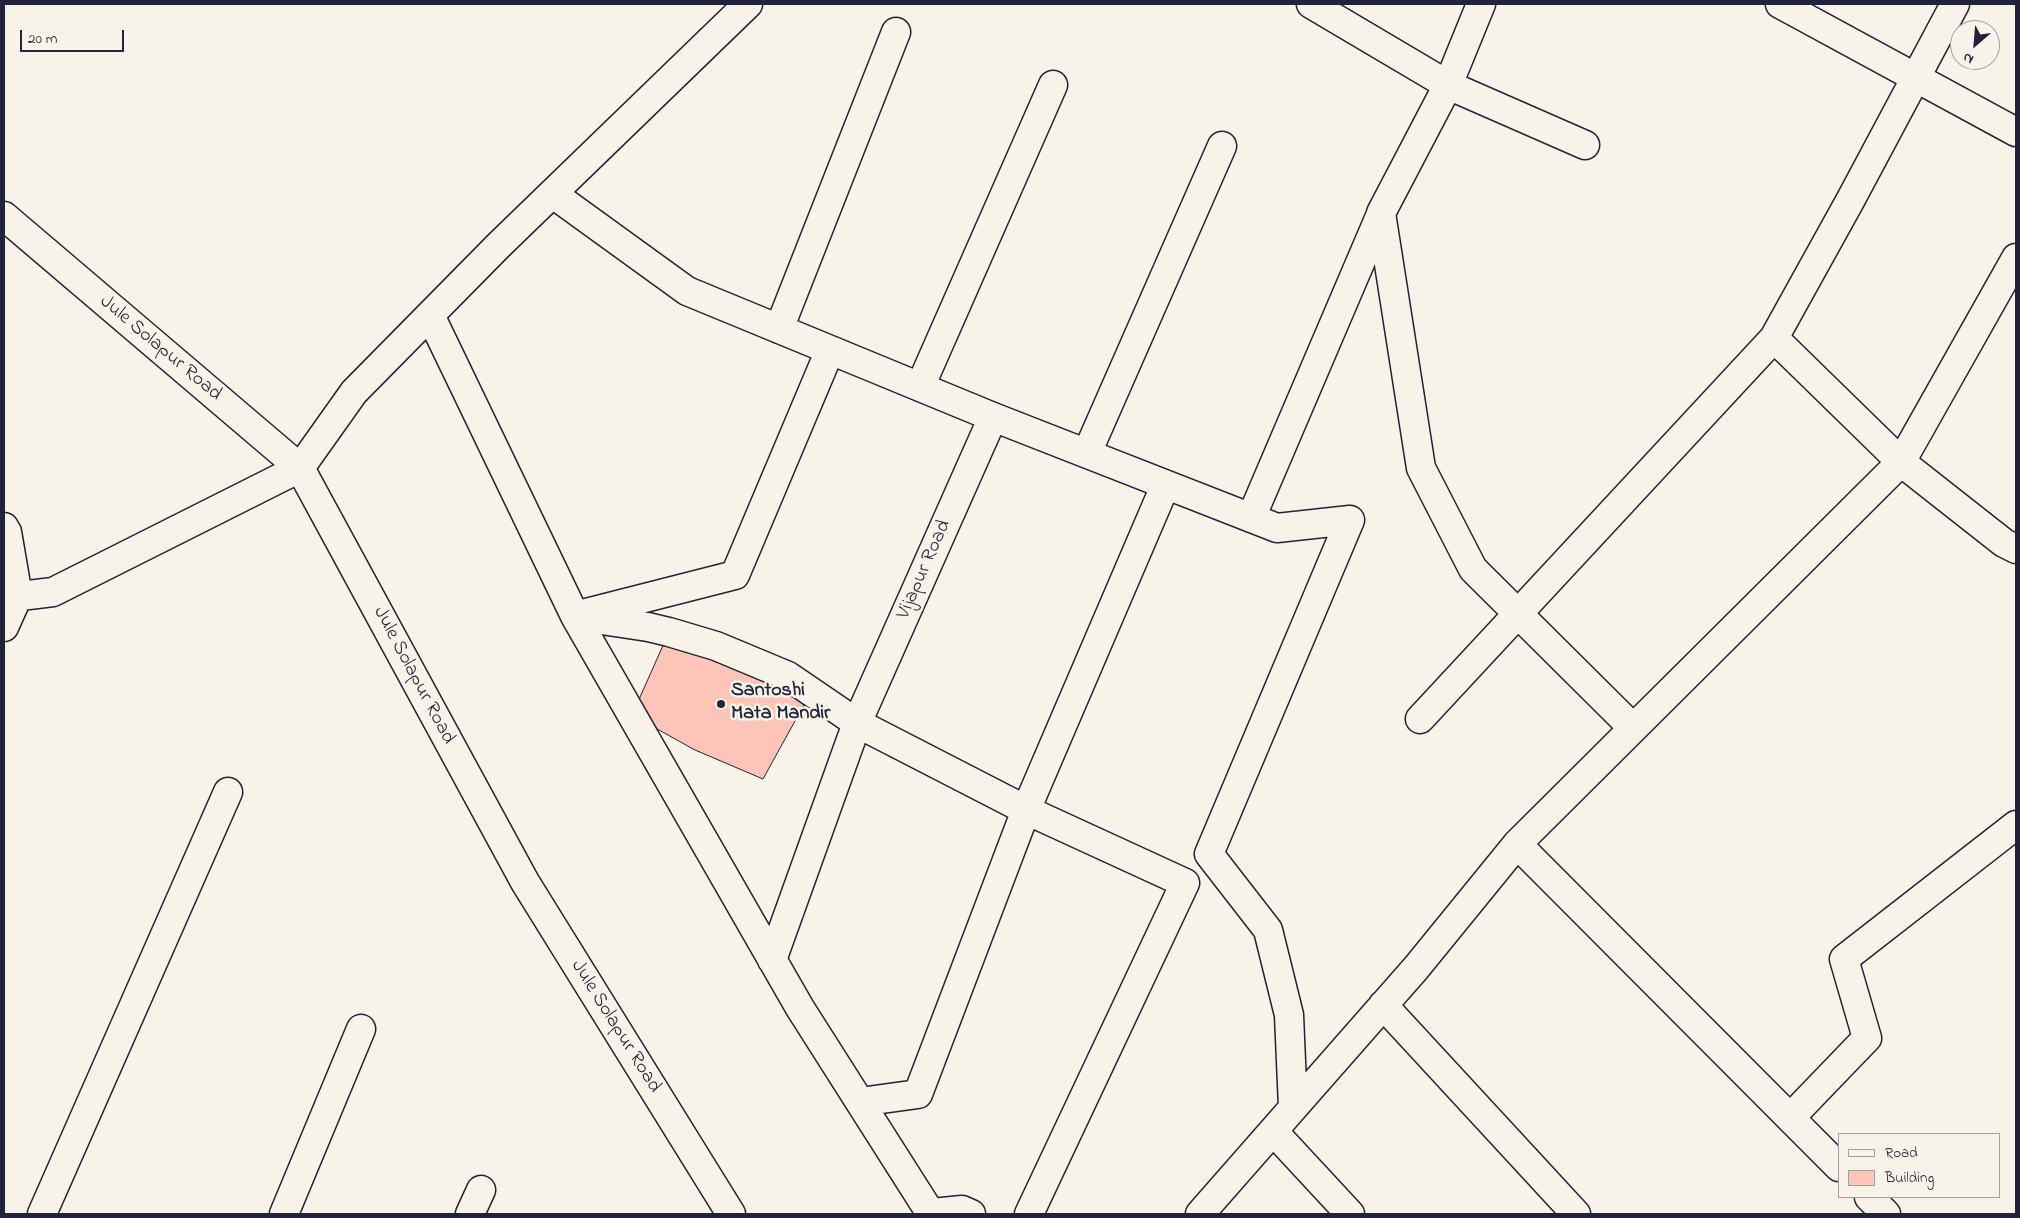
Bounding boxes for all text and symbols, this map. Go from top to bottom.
scale bar [22,20,126,52]
north arrow [1950,20,2000,70]
text: 20 m [28,28,57,50]
text: N [1959,46,1977,69]
street label: Jule Solapur Road [94,291,226,407]
street label: Vijapur Road [893,517,957,623]
street label: Jule Solapur Road [367,603,459,749]
place label: Santoshi Mata Mandir [731,680,830,727]
marker: Santoshi Mata Mandir [715,698,727,710]
street label: Jule Solapur Road [564,956,666,1098]
legend [1838,1133,2000,1198]
text: Road [1885,1142,1918,1164]
text: Building [1885,1167,1934,1189]

